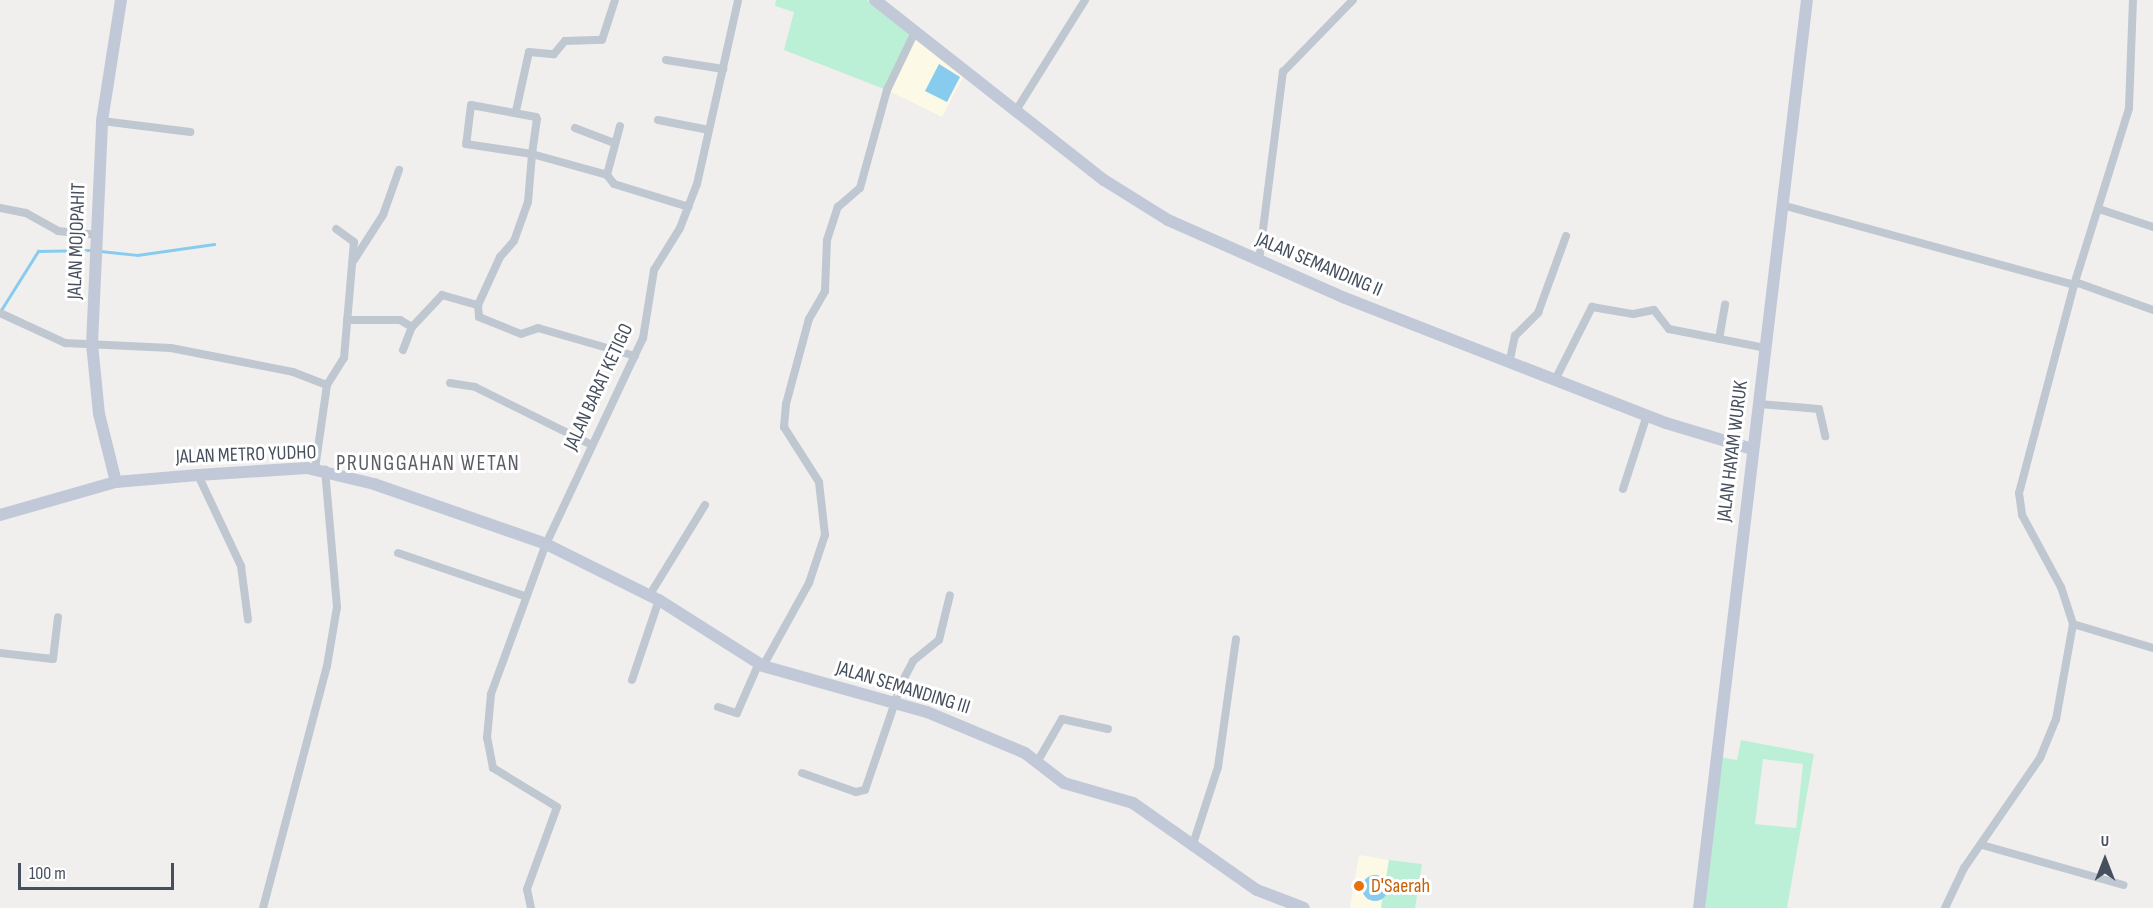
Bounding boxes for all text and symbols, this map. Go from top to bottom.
street label: JALAN MOJOPAHIT [63,182,91,300]
street label: JALAN SEMANDING II [1252,228,1386,302]
street label: JALAN BARAT KETIGO [559,320,639,454]
street label: JALAN HAYAM WURUK [1712,379,1754,523]
street label: JALAN METRO YUDHO [175,441,317,469]
district label: PRUNGGAHAN WETAN [336,451,520,477]
street label: JALAN SEMANDING III [833,656,973,720]
north arrow [2075,830,2135,890]
text: U [2101,832,2109,851]
scale bar [21,851,177,889]
text: 100 m [29,863,66,884]
place label: D'Saerah [1371,874,1430,898]
marker: D'Saerah [1352,879,1366,893]

